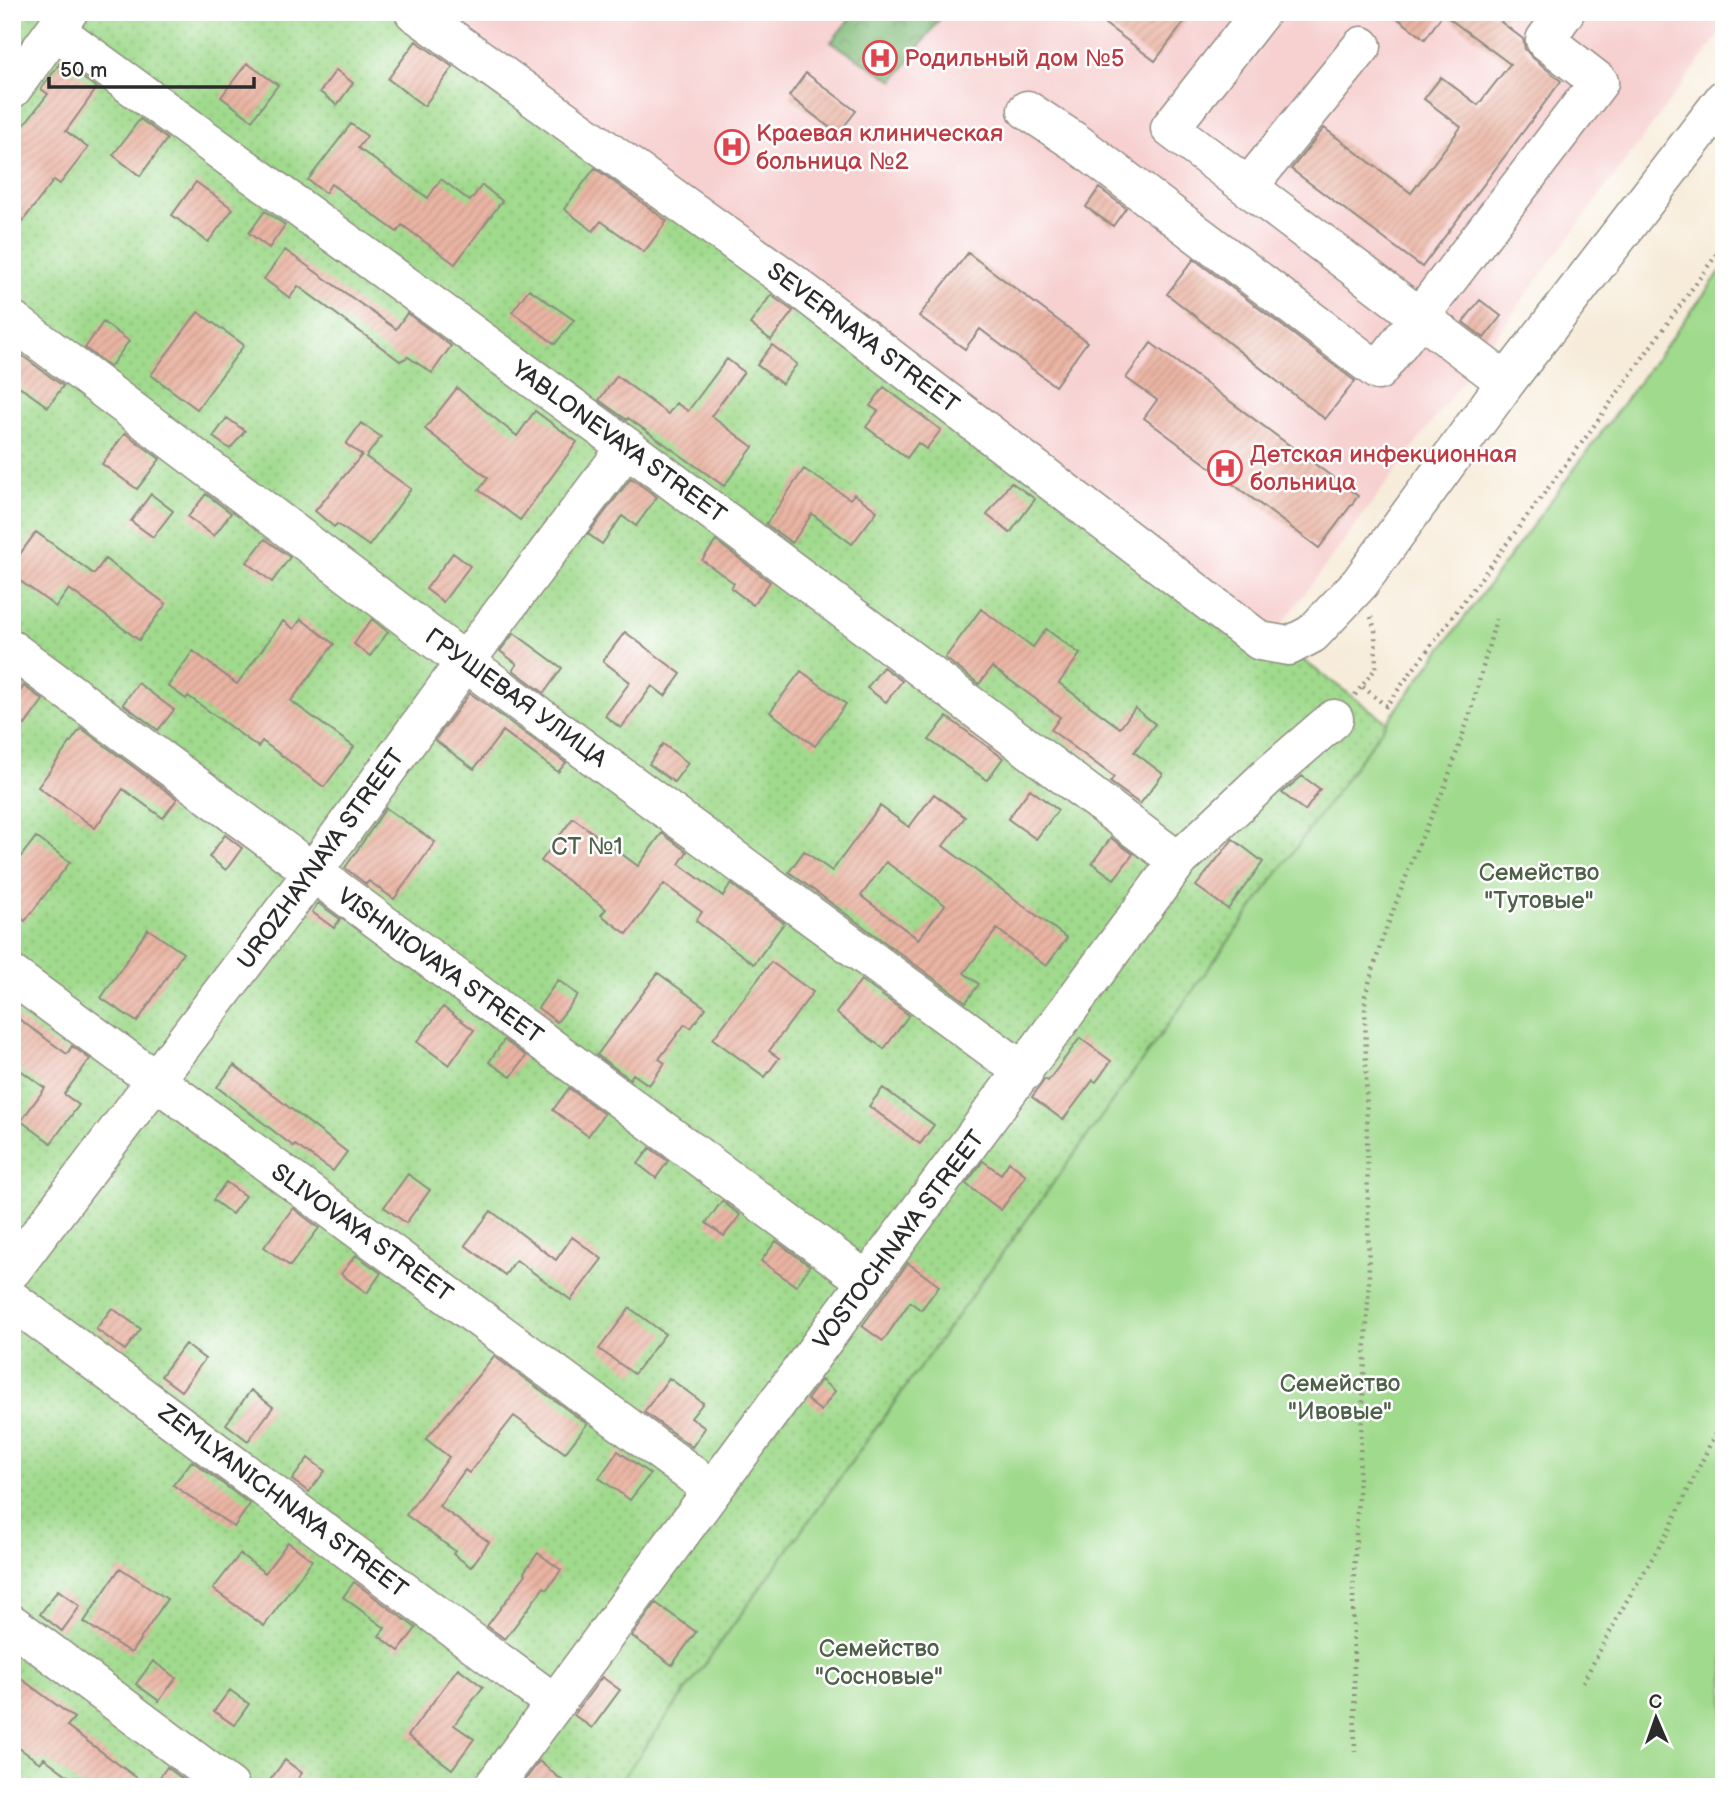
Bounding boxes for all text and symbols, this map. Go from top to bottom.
hospital icon: Родильный дом №5 [861,39,899,77]
place label: Родильный дом №5 [904,44,1124,73]
scale bar [49,46,254,90]
text: 50 m [60,58,107,83]
place label: Краевая клиническая больница №2 [756,119,1003,176]
hospital icon: Краевая клиническая больница №2 [713,128,751,166]
street label: SEVERNAYA STREET [761,256,965,420]
street label: YABLONEVAYA STREET [505,354,732,530]
place label: Детская инфекционная больница [1250,440,1517,497]
hospital icon: Детская инфекционная больница [1206,449,1244,487]
street label: ГРУШЕВАЯ УЛИЦА [419,622,613,774]
street label: UROZHAYNAYA STREET [231,743,411,975]
park label: СТ №1 [551,832,623,861]
park label: Семейство "Тутовые" [1479,858,1599,915]
street label: VISHNIOVAYA STREET [332,882,549,1051]
street label: VOSTOCHNAYA STREET [807,1124,991,1355]
street label: SLIVOVAYA STREET [266,1157,459,1309]
park label: Семейство "Ивовые" [1280,1369,1400,1426]
street label: ZEMLYANICHNAYA STREET [152,1397,414,1604]
park label: Семейство "Сосновые" [815,1634,943,1691]
north arrow [1620,1684,1690,1754]
text: С [1648,1691,1662,1714]

